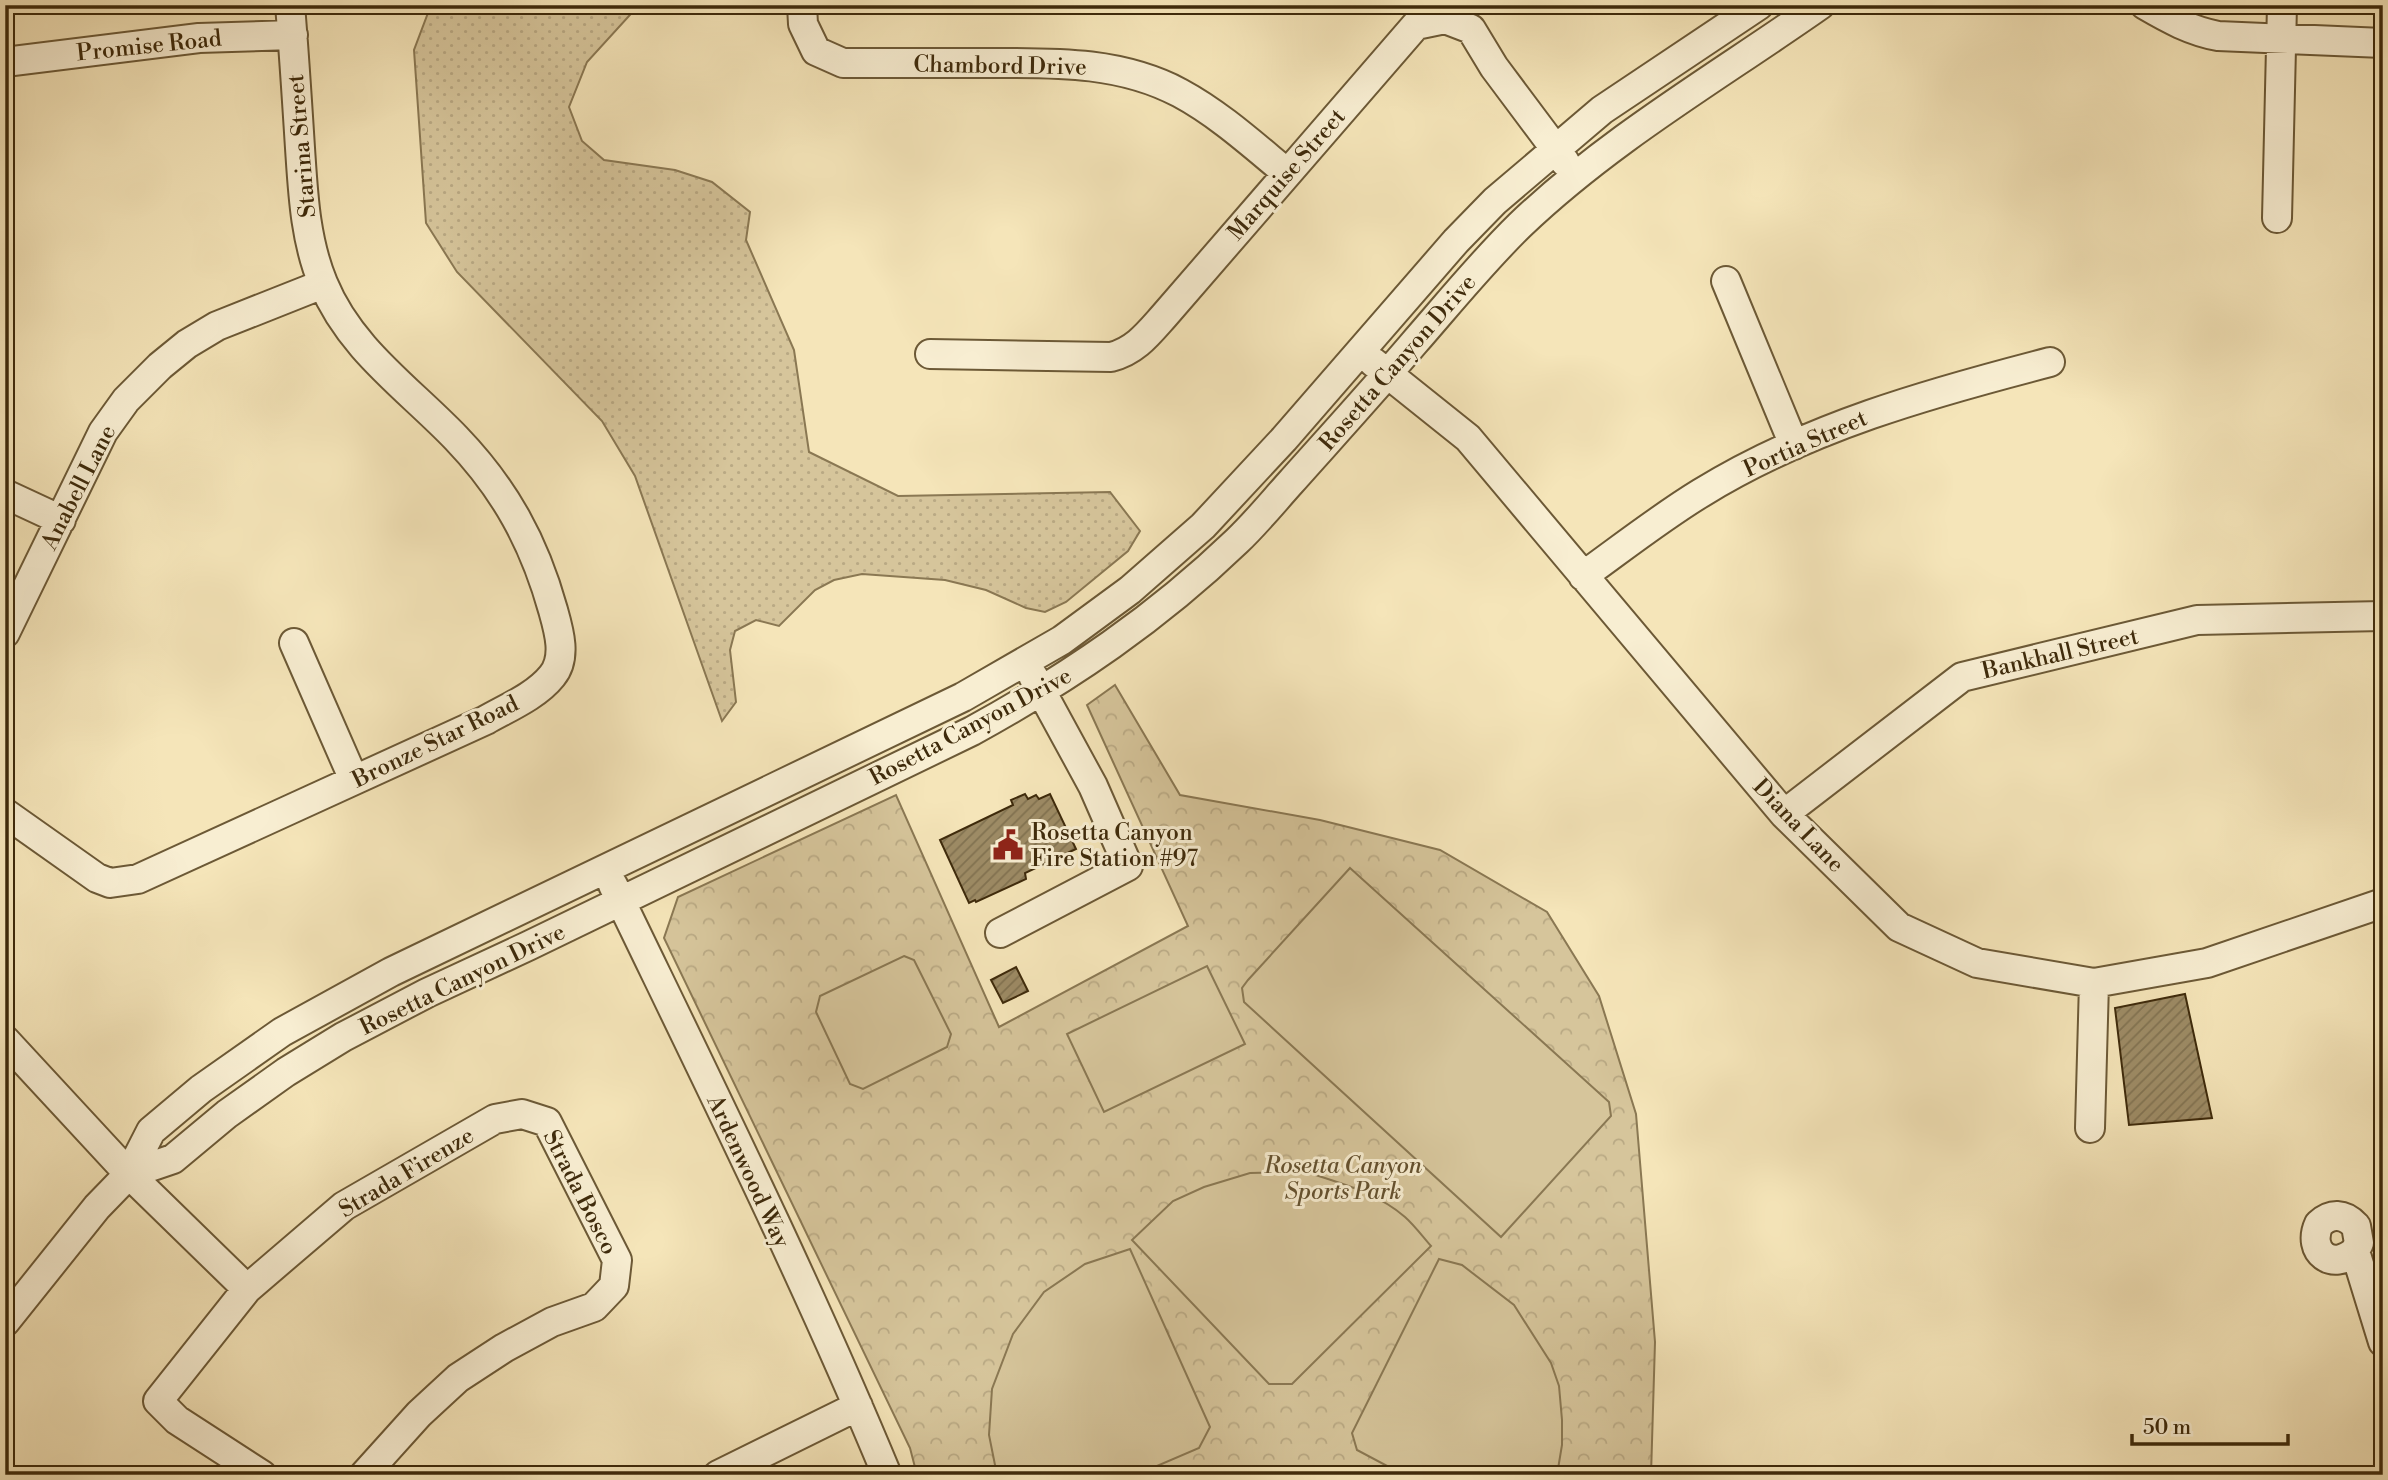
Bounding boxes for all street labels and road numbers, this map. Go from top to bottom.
street label: Promise Road [75,24,223,68]
street label: Chambord Drive [913,50,1087,82]
street label: Starina Street [282,73,322,219]
street label: Marquise Street [1222,103,1352,246]
street label: Rosetta Canyon Drive [1313,269,1482,457]
street label: Portia Street [1739,404,1872,484]
street label: Anabell Lane [35,420,122,555]
street label: Bankhall Street [1978,622,2141,686]
street label: Rosetta Canyon Drive [865,662,1076,792]
street label: Bronze Star Road [347,690,523,795]
street label: Diana Lane [1747,773,1850,878]
street label: Rosetta Canyon Drive [355,918,570,1042]
street label: Ardenwood Way [700,1090,796,1253]
street label: Strada Firenze [334,1122,479,1224]
street label: Strada Bosco [537,1126,623,1259]

